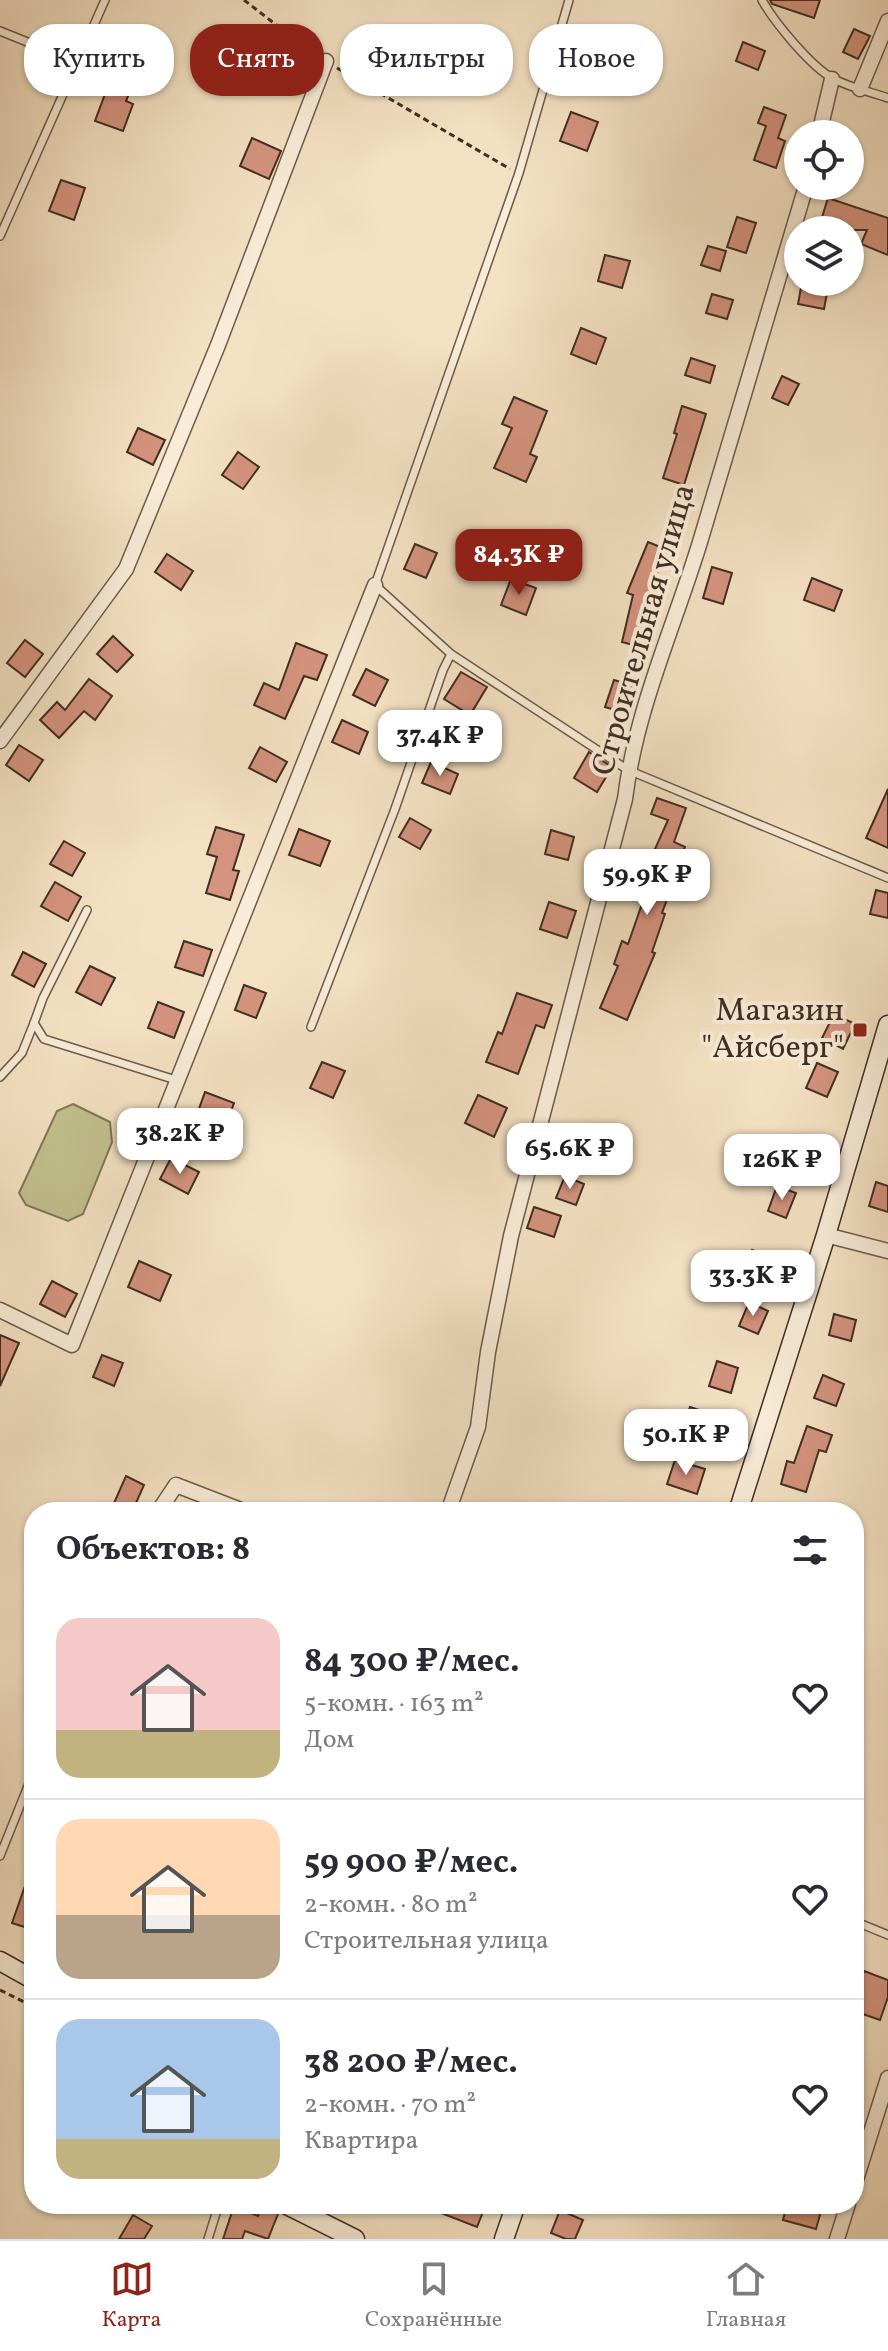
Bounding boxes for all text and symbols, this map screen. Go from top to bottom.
chip: Купить [24,24,174,96]
chip: Снять [190,24,324,96]
chip: Фильтры [340,24,513,96]
chip: Новое [529,24,663,96]
map controls [784,120,864,296]
button: locate [784,120,864,200]
button: layers [784,216,864,296]
street label: Строительная улица [582,479,708,781]
pin: 84.3K ₽ [445,529,593,597]
text: 84.3K ₽ [473,537,565,573]
pin: 37.4K ₽ [366,710,514,778]
text: 37.4K ₽ [396,718,484,754]
pin: 59.9K ₽ [573,849,721,917]
text: 59.9K ₽ [602,857,692,893]
place label: Магазин "Айсберг" [701,990,844,1071]
marker: Магазин "Айсберг" [851,1021,869,1039]
pin: 38.2K ₽ [106,1108,254,1176]
text: 38.2K ₽ [135,1116,225,1152]
pin: 65.6K ₽ [496,1123,644,1191]
text: 65.6K ₽ [525,1131,615,1167]
pin: 126K ₽ [717,1134,847,1202]
text: 126K ₽ [742,1142,822,1178]
pin: 33.3K ₽ [679,1250,827,1318]
text: 33.3K ₽ [709,1258,797,1294]
pin: 50.1K ₽ [612,1409,760,1477]
text: 50.1K ₽ [642,1417,730,1453]
text: Объектов: 8 [56,1527,250,1574]
icon: filters [788,1528,832,1572]
text: 84 300 ₽/мес. [304,1639,520,1686]
icon: home [120,1650,216,1746]
icon: heart [788,1676,832,1720]
text: 5-комн. · 163 m² [304,1686,484,1722]
text: Дом [304,1722,354,1758]
text: 59 900 ₽/мес. [304,1840,518,1887]
icon: home [120,1851,216,1947]
icon: heart [788,1877,832,1921]
text: 2-комн. · 80 m² [304,1887,478,1923]
text: Строительная улица [304,1923,549,1959]
text: 38 200 ₽/мес. [304,2040,518,2087]
icon: home [120,2051,216,2147]
icon: heart [788,2077,832,2121]
text: 2-комн. · 70 m² [304,2087,476,2123]
text: Квартира [304,2123,418,2159]
tab: Карта [102,2257,161,2336]
tab: Сохранённые [365,2257,502,2336]
tab: Главная [706,2257,786,2336]

